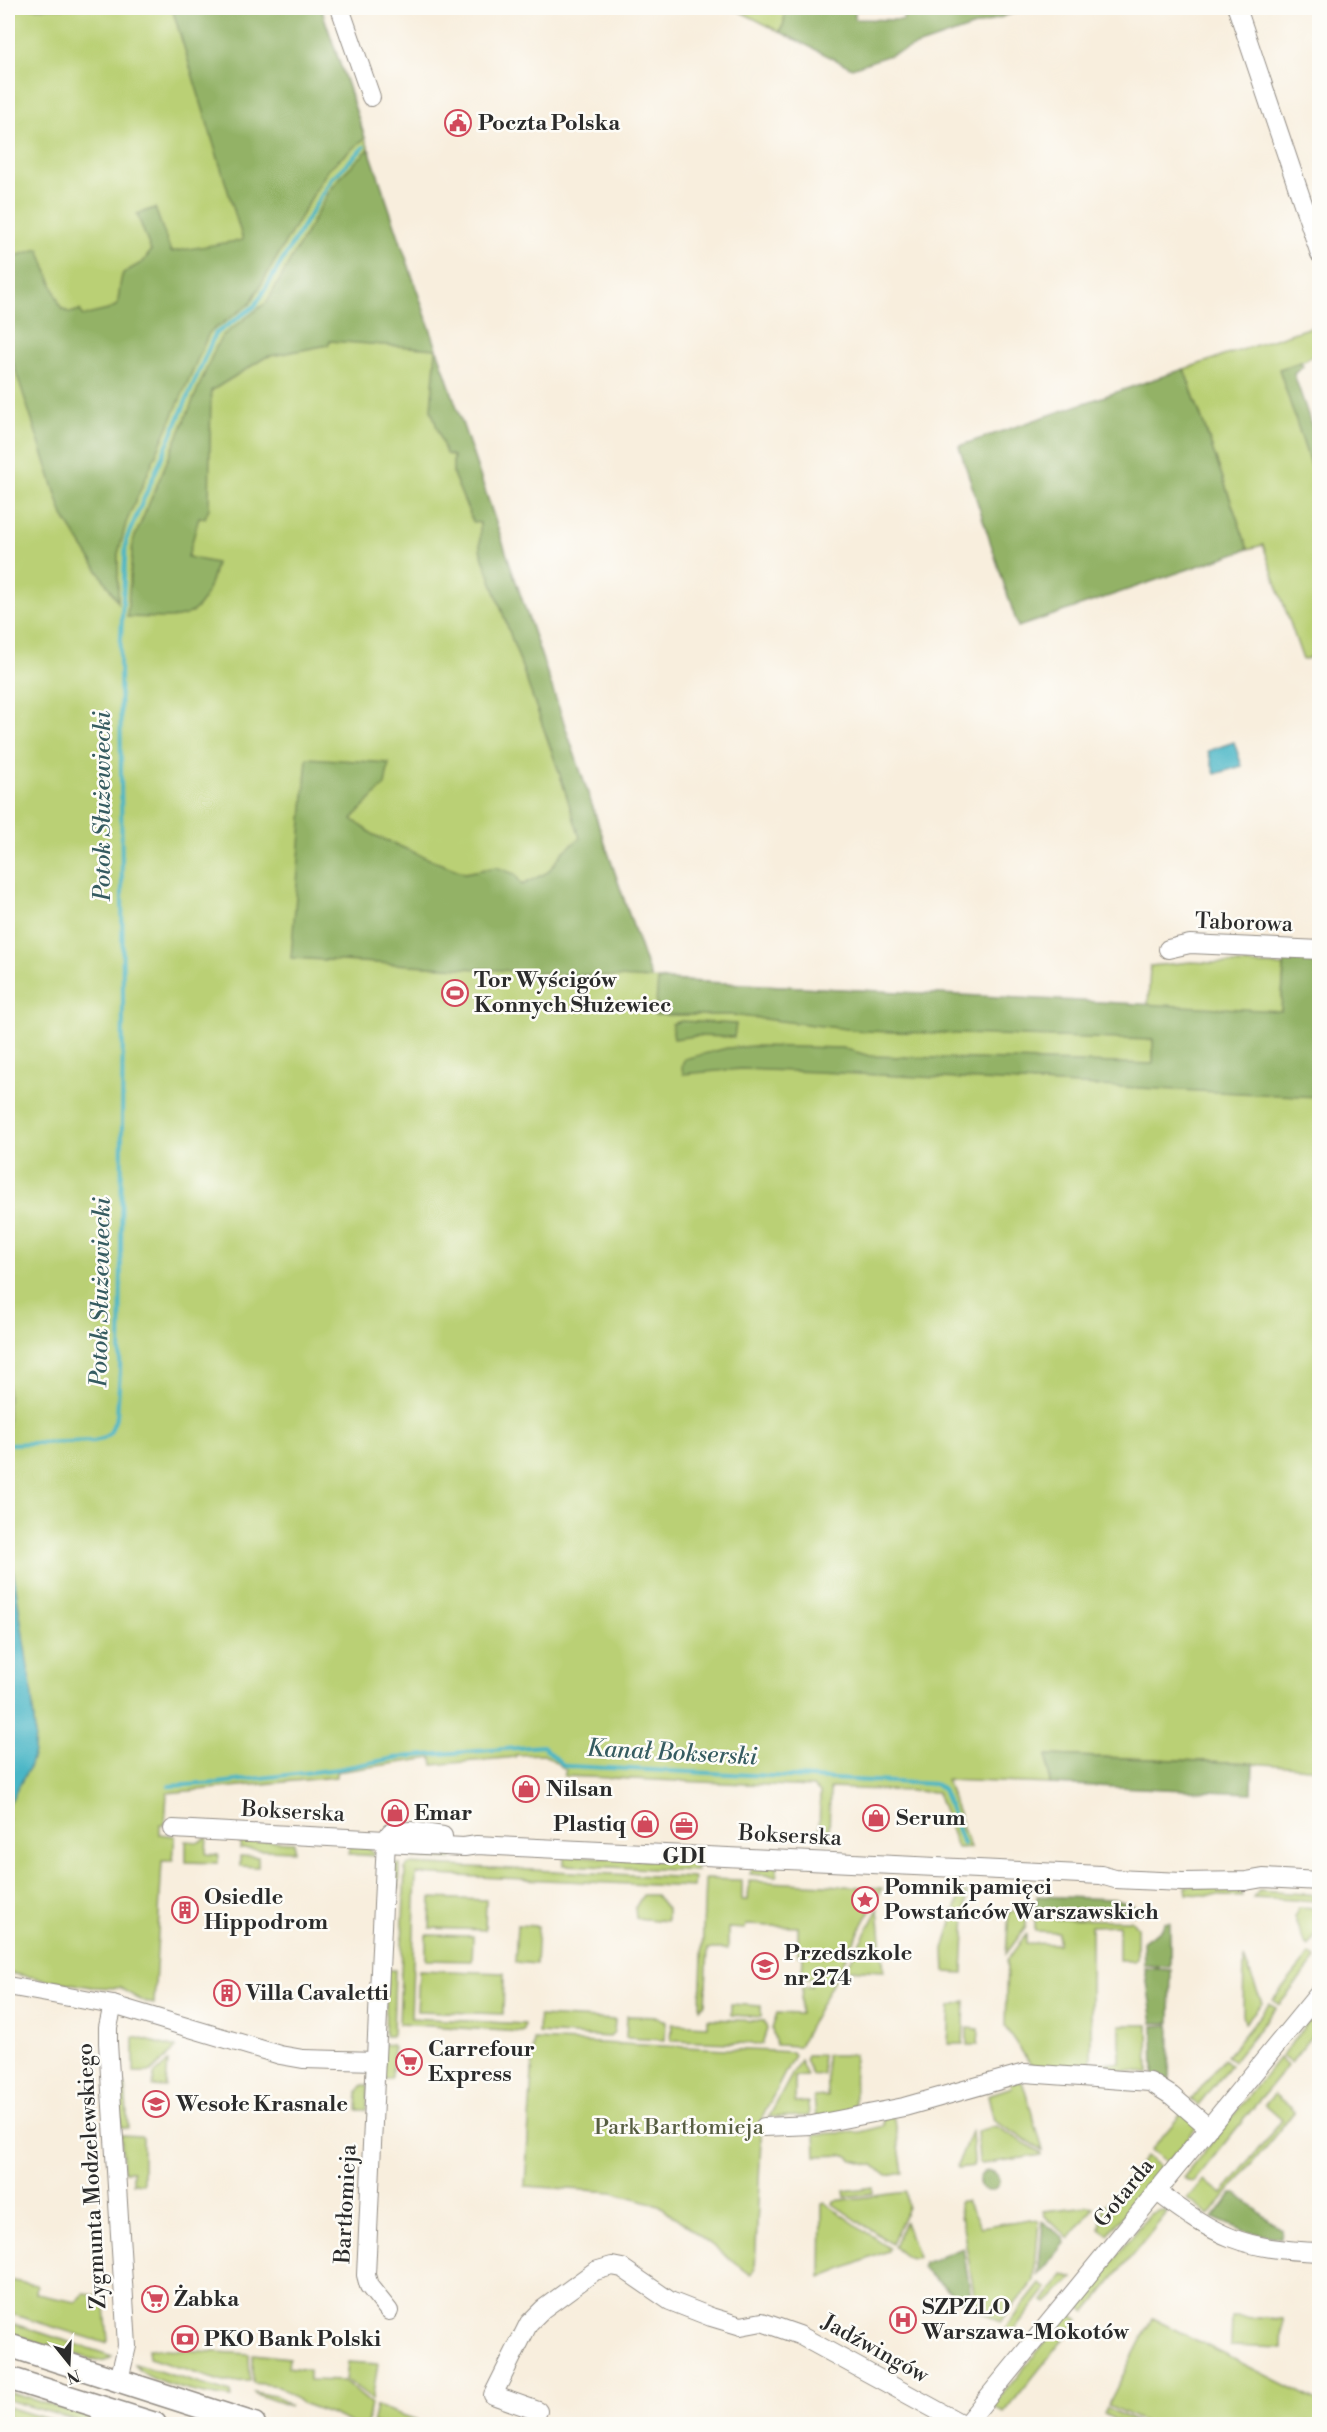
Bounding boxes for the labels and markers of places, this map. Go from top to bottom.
public building icon: Poczta Polska [443,108,473,138]
place label: Poczta Polska [478,110,621,137]
place label: Tor Wyścigów Konnych Służewiec [474,967,672,1019]
sports icon: Tor Wyścigów Konnych Służewiec [440,978,470,1008]
shop icon: Nilsan [511,1774,541,1804]
place label: Nilsan [546,1776,613,1803]
shop icon: Emar [380,1798,410,1828]
place label: Emar [414,1800,472,1827]
shop icon: Serum [861,1803,891,1833]
place label: Serum [896,1805,966,1832]
shop icon: Plastiq [630,1809,660,1839]
place label: Plastiq [553,1811,626,1838]
office icon: GDI [669,1811,699,1841]
place label: GDI [662,1843,706,1870]
place label: Pomnik pamięci Powstańców Warszawskich [884,1874,1159,1926]
place label: Osiedle Hippodrom [204,1884,328,1936]
place icon: Pomnik pamięci Powstańców Warszawskich [850,1885,880,1915]
building icon: Osiedle Hippodrom [170,1895,200,1925]
place label: Przedszkole nr 274 [784,1940,912,1992]
school or university icon: Przedszkole nr 274 [750,1951,780,1981]
building icon: Villa Cavaletti [212,1978,242,2008]
place label: Villa Cavaletti [245,1980,389,2007]
place label: Carrefour Express [428,2036,535,2088]
supermarket icon: Carrefour Express [394,2047,424,2077]
school or university icon: Wesołe Krasnale [141,2089,171,2119]
place label: Wesołe Krasnale [175,2091,348,2118]
supermarket icon: Żabka [140,2284,170,2314]
place label: Żabka [174,2284,240,2313]
place label: SZPZLO Warszawa-Mokotów [921,2294,1129,2346]
hospital icon: SZPZLO Warszawa-Mokotów [888,2305,918,2335]
bank icon: PKO Bank Polski [170,2324,200,2354]
place label: PKO Bank Polski [204,2326,381,2353]

